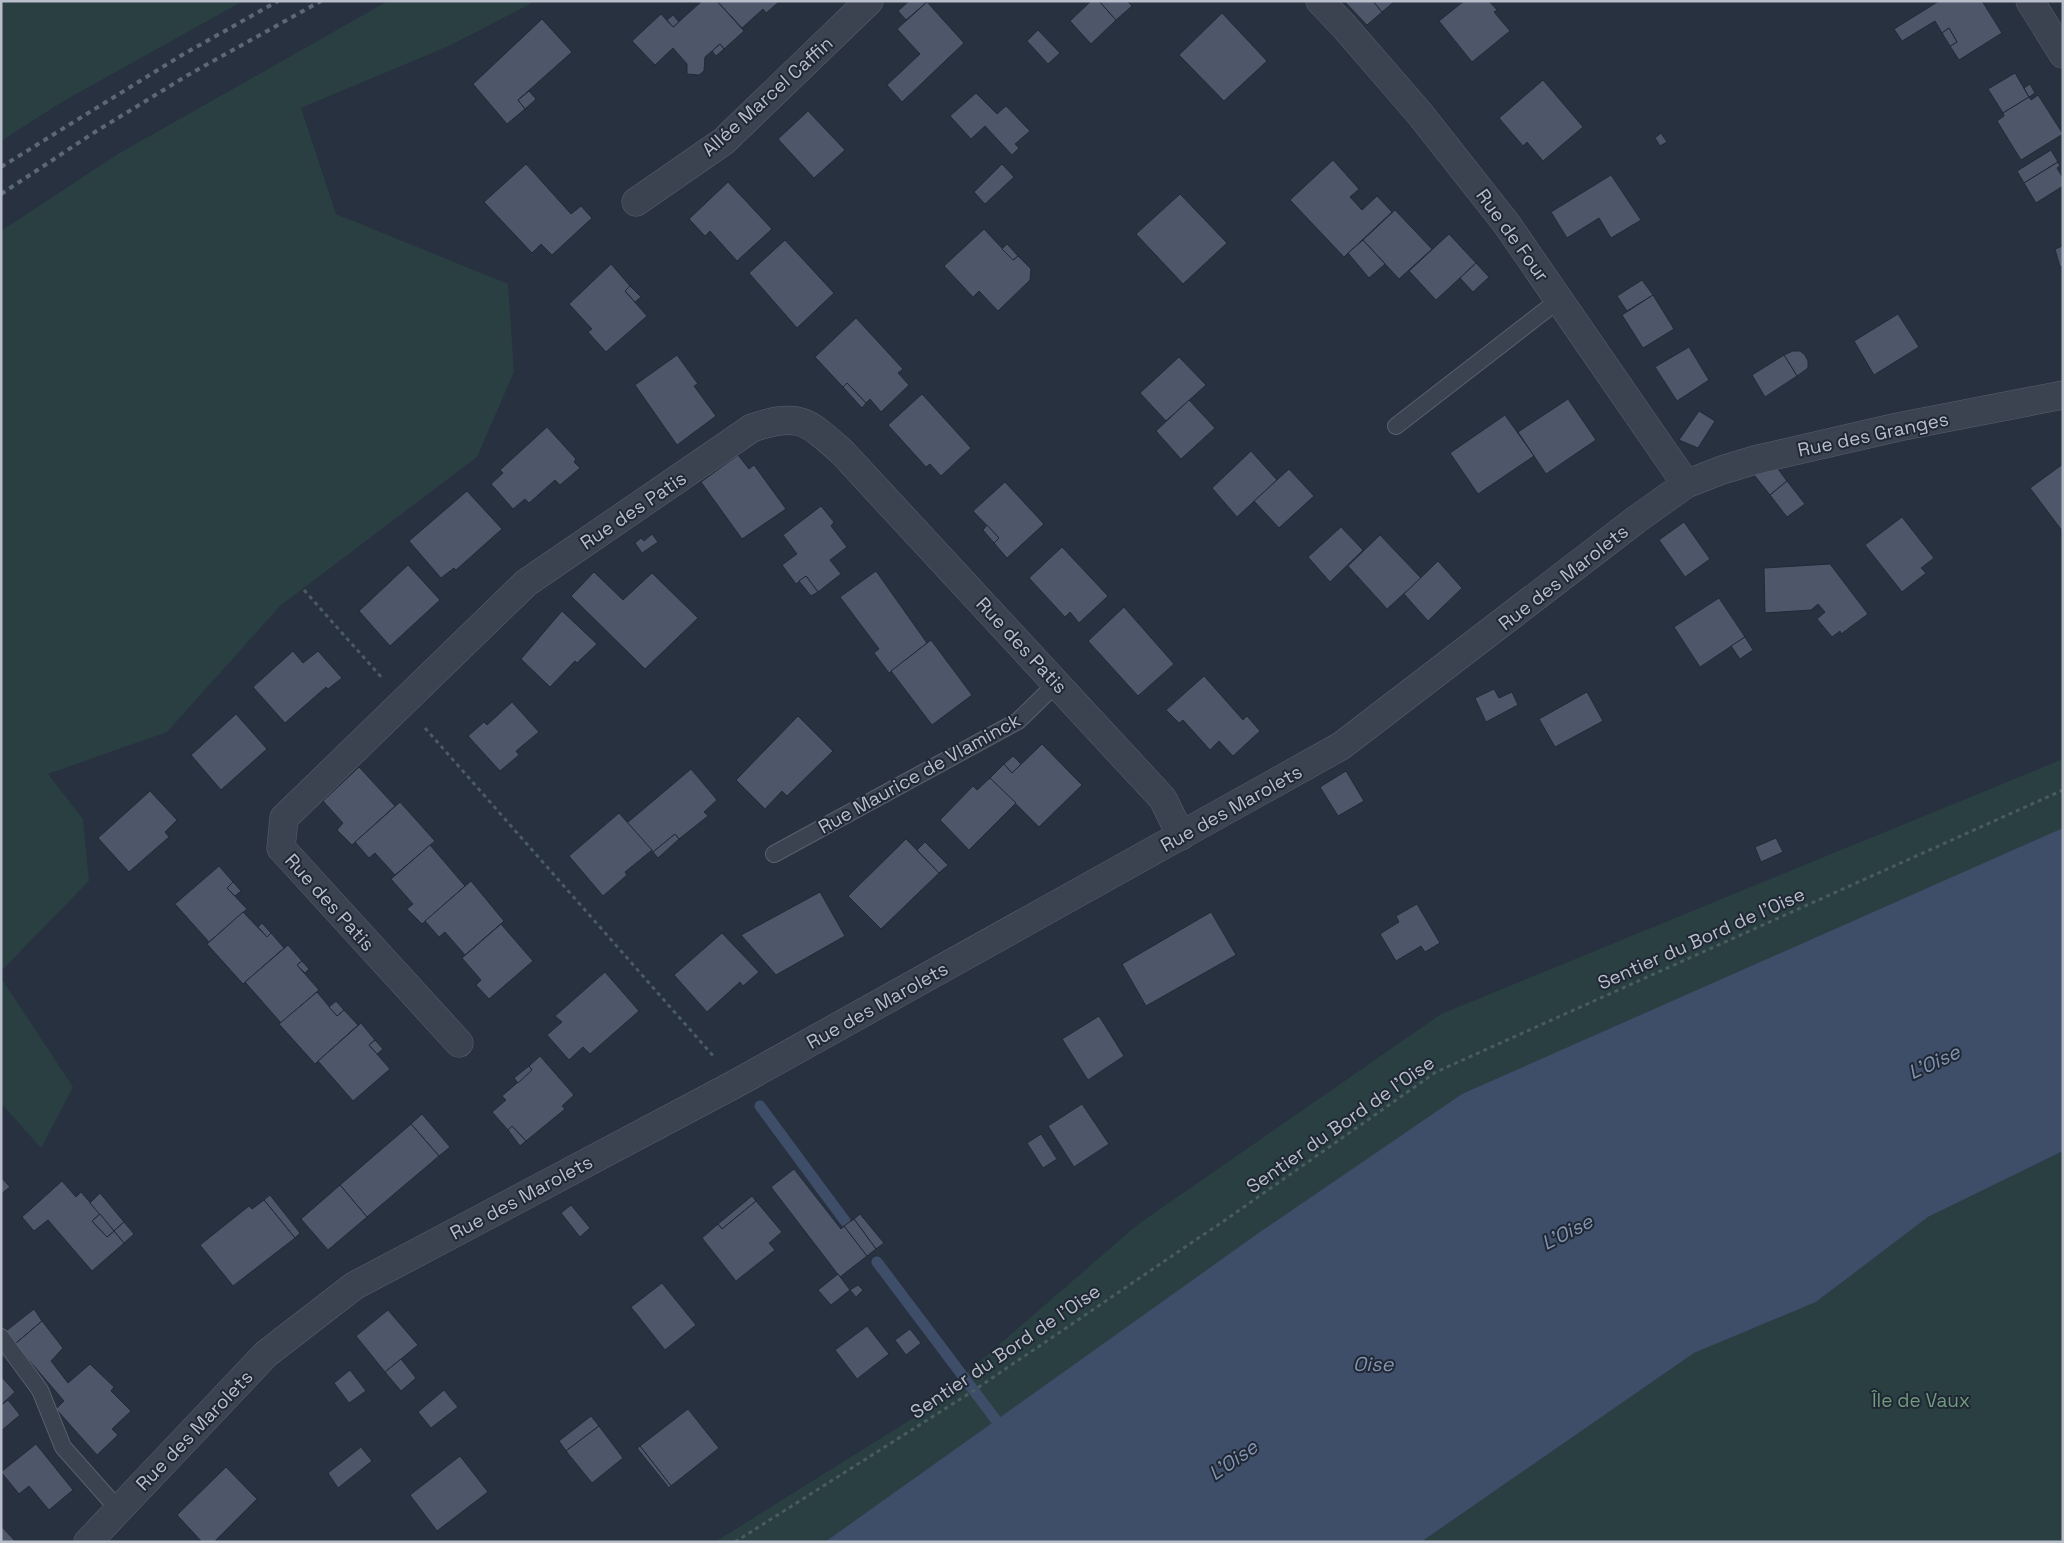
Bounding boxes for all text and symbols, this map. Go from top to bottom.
street label: Allée Marcel Caffin [697,31,838,162]
street label: Rue de Four [1471,184,1555,287]
street label: Rue des Granges [1795,406,1951,463]
street label: Rue des Patis [575,466,691,555]
street label: Rue des Marolets [1493,519,1633,636]
street label: Rue des Patis [971,592,1073,699]
street label: Rue Maurice de Vlaminck [814,707,1025,840]
street label: Rue des Marolets [1156,759,1307,858]
street label: Rue des Patis [279,848,380,956]
street label: Sentier du Bord de l'Oise [1594,881,1809,995]
street label: Rue des Marolets [802,956,953,1055]
water label: L'Oise [1904,1038,1965,1085]
street label: Sentier du Bord de l'Oise [1241,1050,1439,1199]
street label: Rue des Marolets [445,1149,597,1246]
water label: L'Oise [1537,1208,1598,1256]
street label: Sentier du Bord de l'Oise [905,1278,1105,1424]
water label: Oise [1353,1351,1394,1377]
street label: Rue des Marolets [130,1365,258,1496]
park label: Île de Vaux [1871,1388,1970,1413]
water label: L'Oise [1203,1433,1264,1486]

